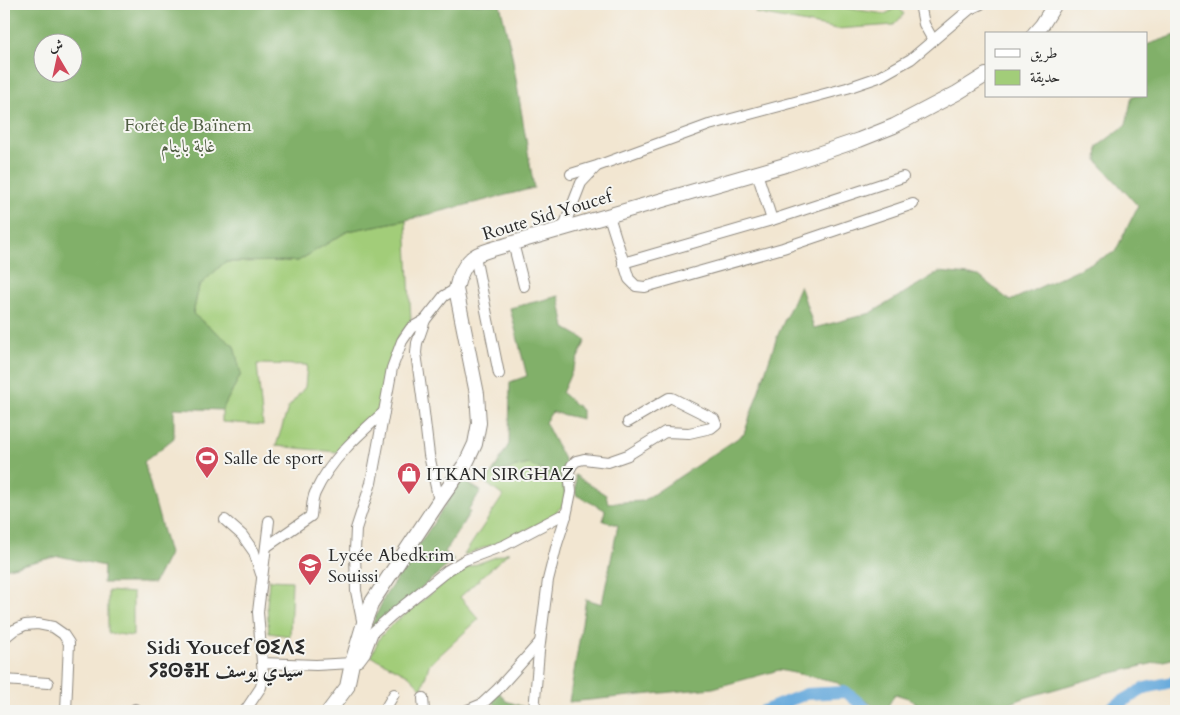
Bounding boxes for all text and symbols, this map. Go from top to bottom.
north arrow [32,32,82,82]
legend [985,32,1148,98]
text: ش [48,35,64,56]
text: طريق [1030,43,1057,63]
text: حديقة [1030,67,1060,87]
park label: Forêt de Baïnem غابة باينام [124,113,253,162]
street label: Route Sid Youcef [479,183,618,247]
sports icon: Salle de sport [194,445,220,479]
place label: Salle de sport [224,446,323,471]
shop icon: ITKAN SIRGHAZ [396,461,422,495]
place label: ITKAN SIRGHAZ [426,462,574,487]
place label: Lycée Abedkrim Souissi [328,543,455,589]
school or university icon: Lycée Abedkrim Souissi [297,552,323,586]
district label: Sidi Youcef ⵙⵉⴷⵉ ⵢⵓⵙⴻⴼ سيدي يوسف [147,634,305,687]

